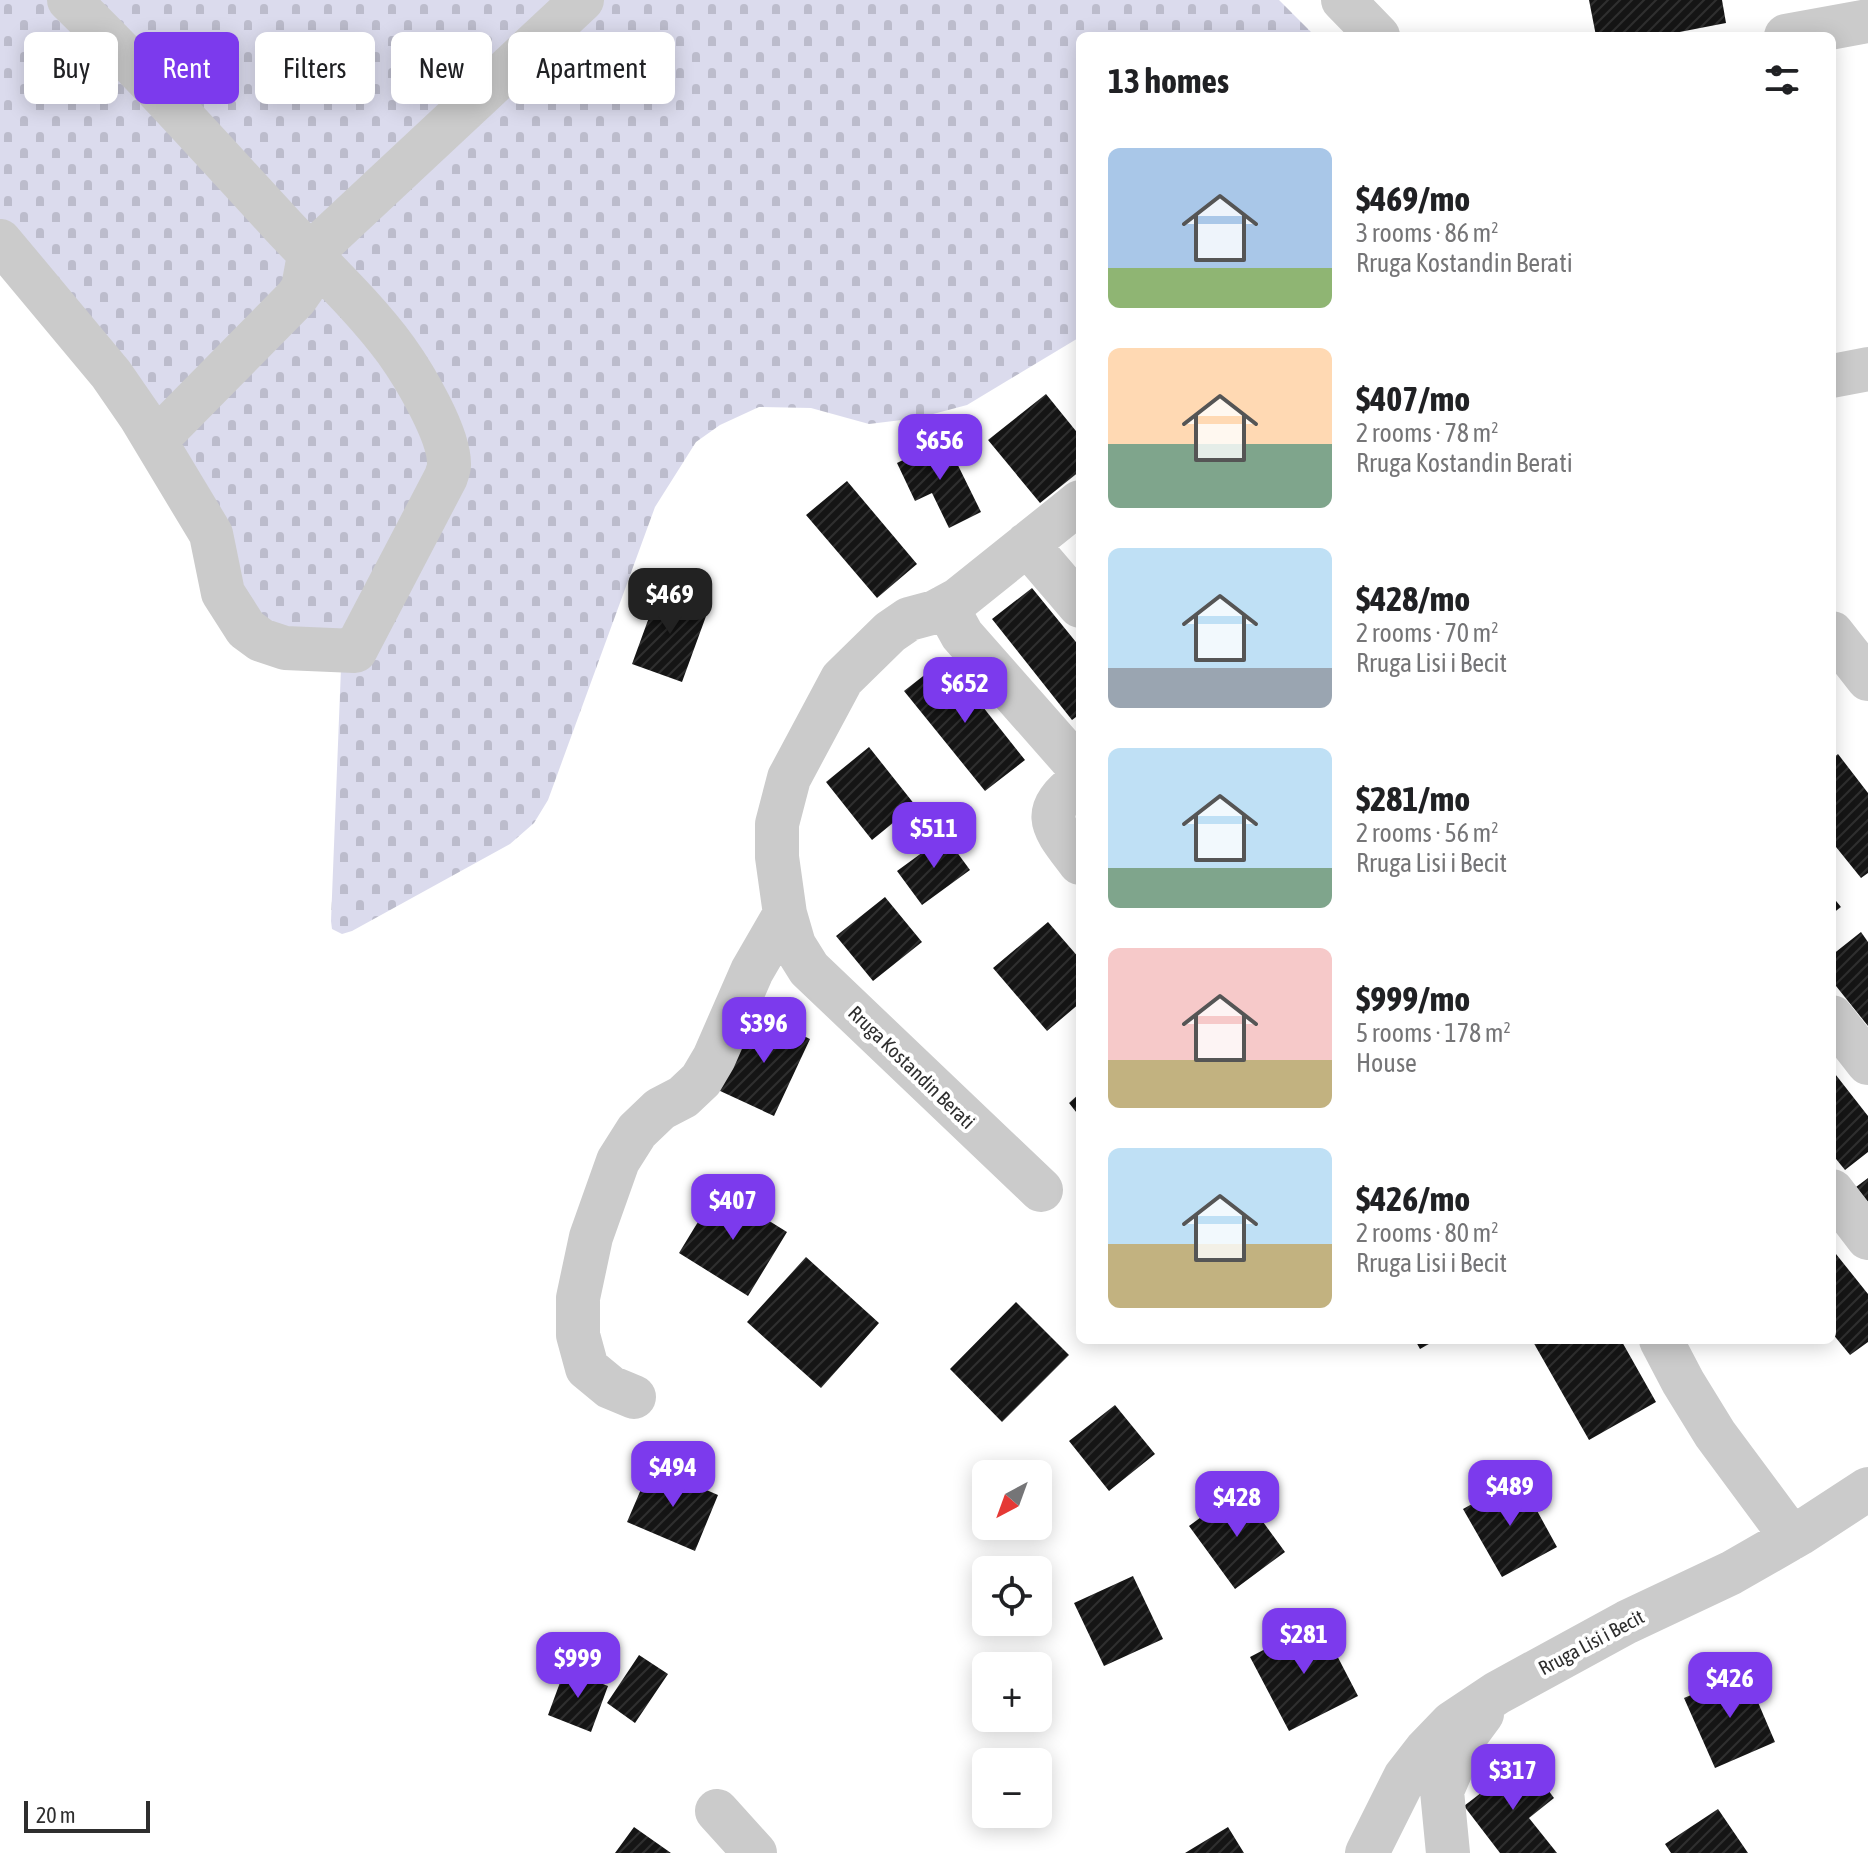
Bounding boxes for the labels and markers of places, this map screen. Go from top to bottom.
pin: $656 [893,414,987,482]
pin: $469 [623,568,717,636]
pin: $652 [918,657,1012,725]
pin: $511 [887,802,981,870]
pin: $396 [717,997,811,1065]
pin: $407 [686,1174,780,1242]
pin: $494 [626,1441,720,1509]
pin: $489 [1463,1460,1557,1528]
pin: $428 [1190,1471,1284,1539]
pin: $281 [1257,1608,1351,1676]
pin: $999 [531,1632,625,1700]
pin: $426 [1683,1652,1777,1720]
pin: $317 [1466,1744,1560,1812]

